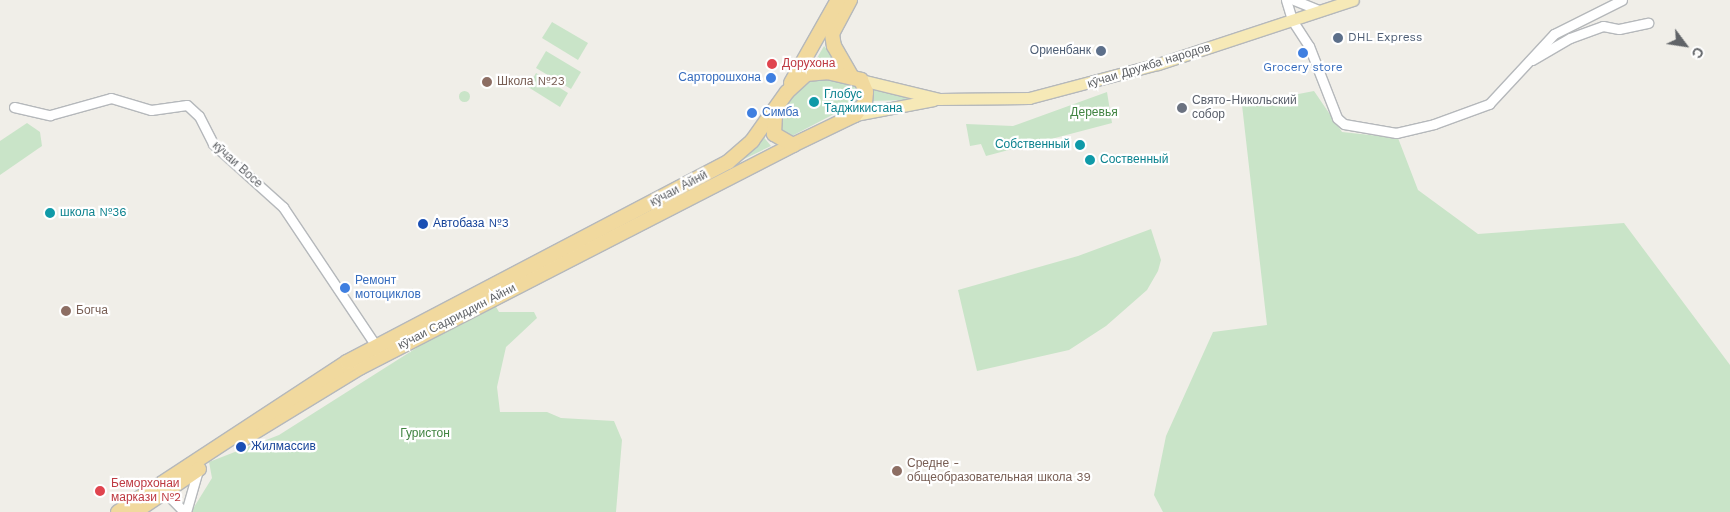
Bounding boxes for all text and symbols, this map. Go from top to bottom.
north arrow [1660,20,1710,70]
place label: DHL Express [1348,31,1423,45]
marker: DHL Express [1332,32,1344,44]
street label: кӯчаи Дружба народов [1086,40,1212,92]
place label: Ориенбанк [1030,44,1091,58]
text: С [1688,44,1707,61]
marker: Ориенбанк [1095,45,1107,57]
marker: Grocery store [1297,47,1309,59]
place label: Дорухона [782,57,835,71]
marker: Дорухона [766,58,778,70]
place label: Grocery store [1263,61,1343,75]
place label: Сарторошхона [678,71,761,85]
marker: Сарторошхона [765,72,777,84]
place label: Школа №23 [497,75,565,89]
marker: Школа №23 [481,76,493,88]
place label: Глобус Таджикистана [824,88,902,116]
place label: Свято-Никольский собор [1192,94,1297,122]
marker: Глобус Таджикистана [808,96,820,108]
marker: Свято-Никольский собор [1176,102,1188,114]
place label: Симба [762,106,799,120]
park label: Деревья [1070,106,1118,120]
marker: Симба [746,107,758,119]
place label: Собственный [995,138,1070,152]
street label: кӯчаи Восе [209,139,265,191]
marker: Собственный [1074,139,1086,151]
place label: Соственный [1100,153,1168,167]
marker: Соственный [1084,154,1096,166]
street label: кӯчаи Айнӣ [648,168,710,210]
place label: школа №36 [60,206,127,220]
marker: школа №36 [44,207,56,219]
place label: Автобаза №3 [433,217,509,231]
marker: Автобаза №3 [417,218,429,230]
place label: Ремонт мотоциклов [355,274,421,302]
street label: кӯчаи Садриддин Айни [396,281,518,353]
marker: Ремонт мотоциклов [339,282,351,294]
place label: Богча [76,304,108,318]
marker: Богча [60,305,72,317]
park label: Гуристон [400,427,450,441]
place label: Жилмассив [251,440,316,454]
marker: Жилмассив [235,441,247,453]
place label: Средне - общеобразовательная школа 39 [907,457,1091,485]
marker: Средне - общеобразовательная школа 39 [891,465,903,477]
place label: Беморхонаи маркази №2 [111,477,181,505]
marker: Беморхонаи маркази №2 [93,484,107,498]

